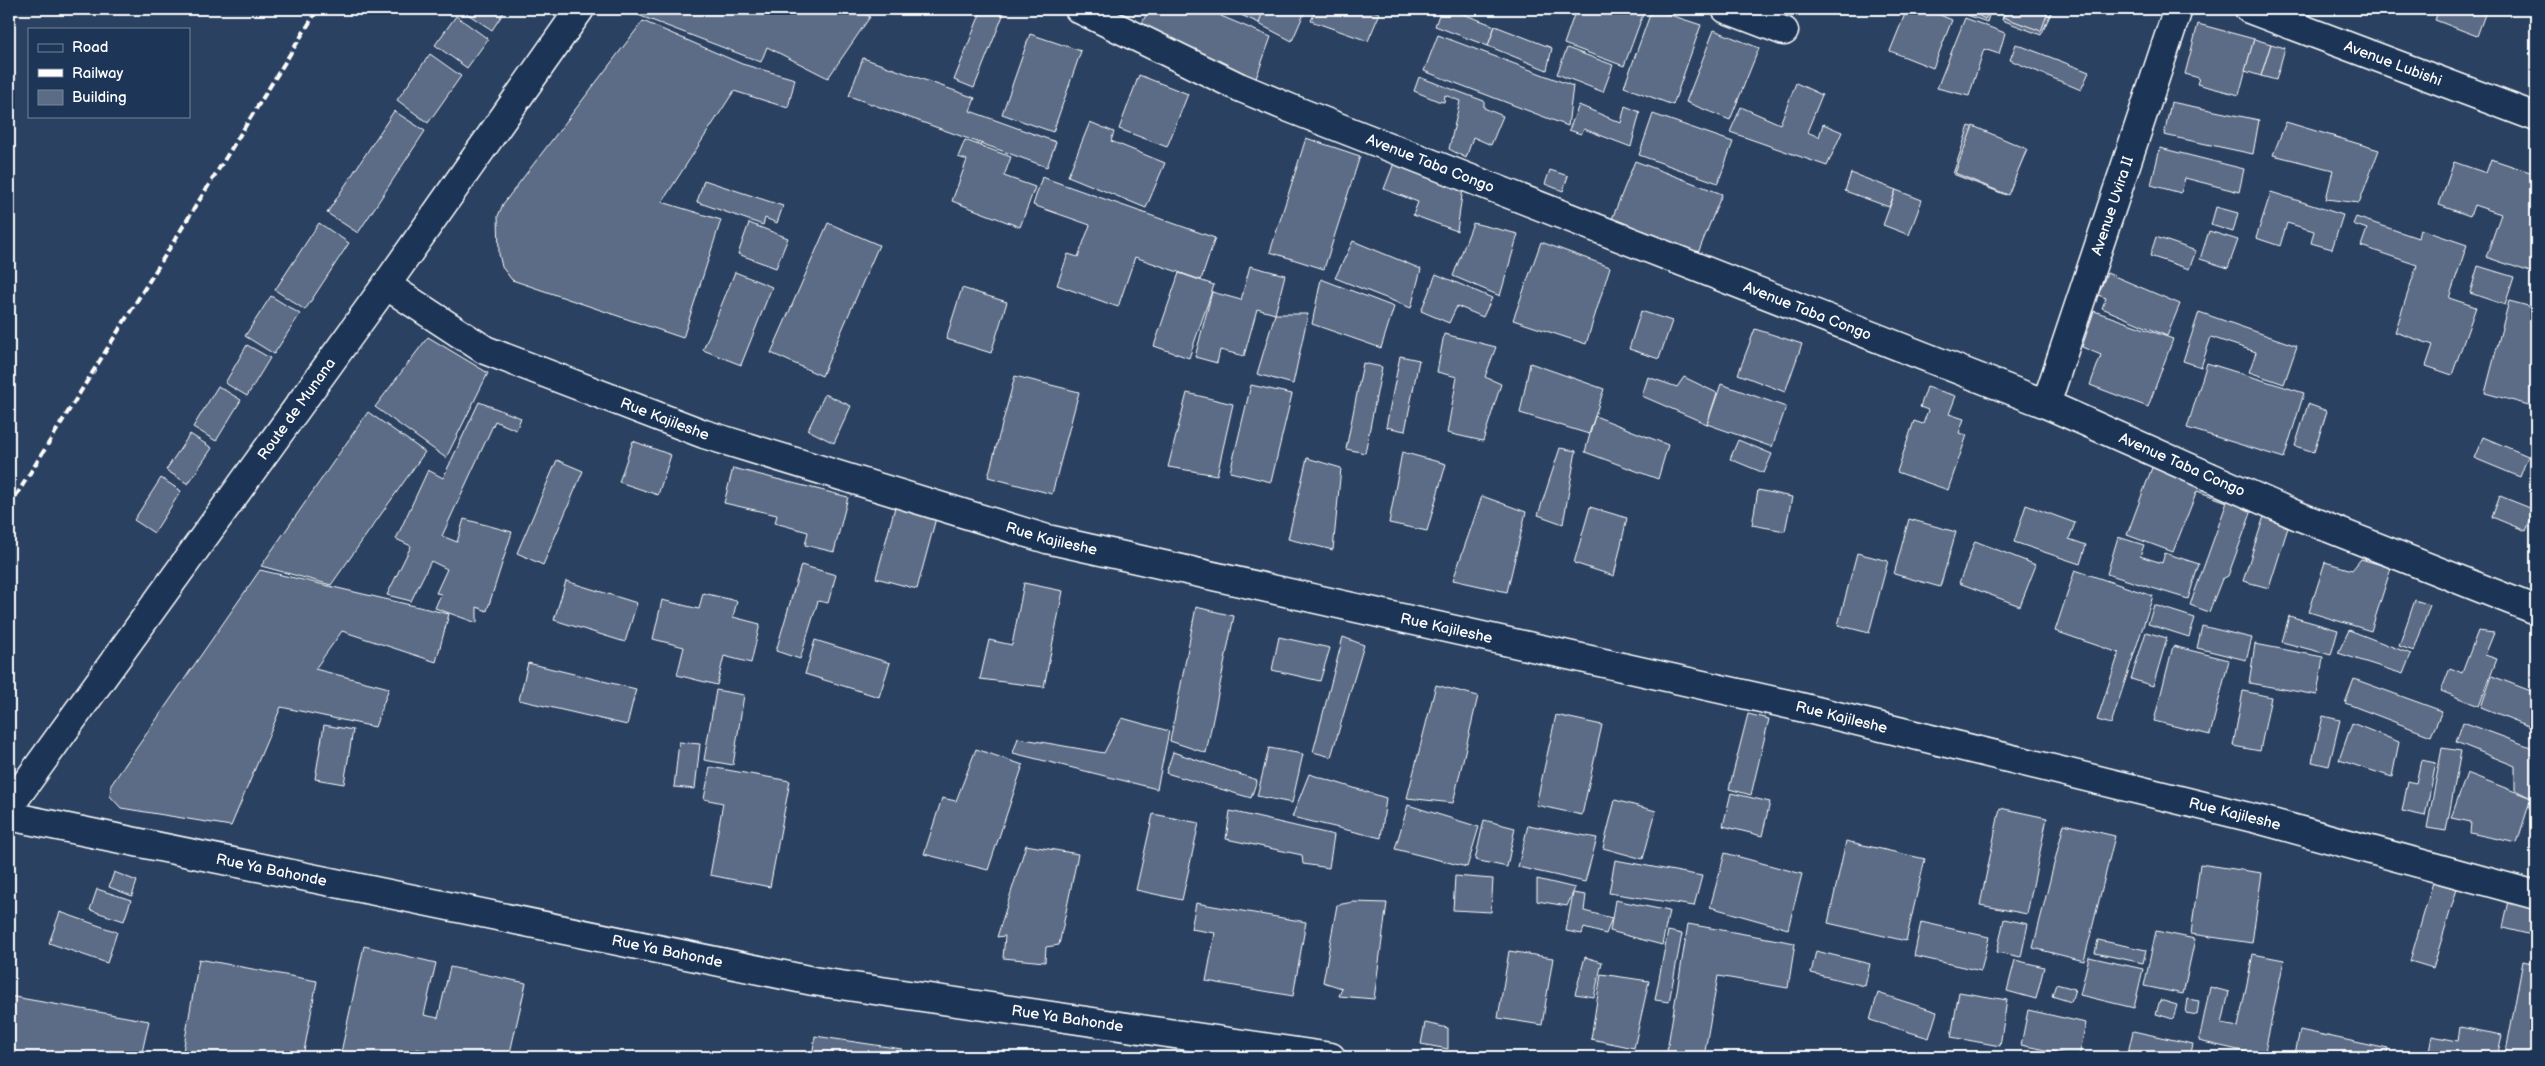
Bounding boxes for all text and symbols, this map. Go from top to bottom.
legend [28,28,190,118]
street label: Avenue Lubishi [2342,36,2445,90]
text: Road [72,38,108,57]
text: Railway [72,64,123,83]
text: Building [72,88,127,107]
street label: Avenue Taba Congo [1364,130,1497,197]
street label: Avenue Uvira II [2087,154,2138,258]
street label: Avenue Taba Congo [1741,277,1874,344]
street label: Route de Munana [253,354,340,464]
street label: Rue Kajileshe [618,393,712,445]
street label: Avenue Taba Congo [2116,428,2248,501]
street label: Rue Kajileshe [1003,517,1099,559]
street label: Rue Kajileshe [1399,609,1494,648]
street label: Rue Kajileshe [1794,697,1890,738]
street label: Rue Kajileshe [2187,793,2283,834]
street label: Rue Ya Bahonde [214,849,329,891]
street label: Rue Ya Bahonde [610,930,724,972]
street label: Rue Ya Bahonde [1010,1001,1125,1036]

